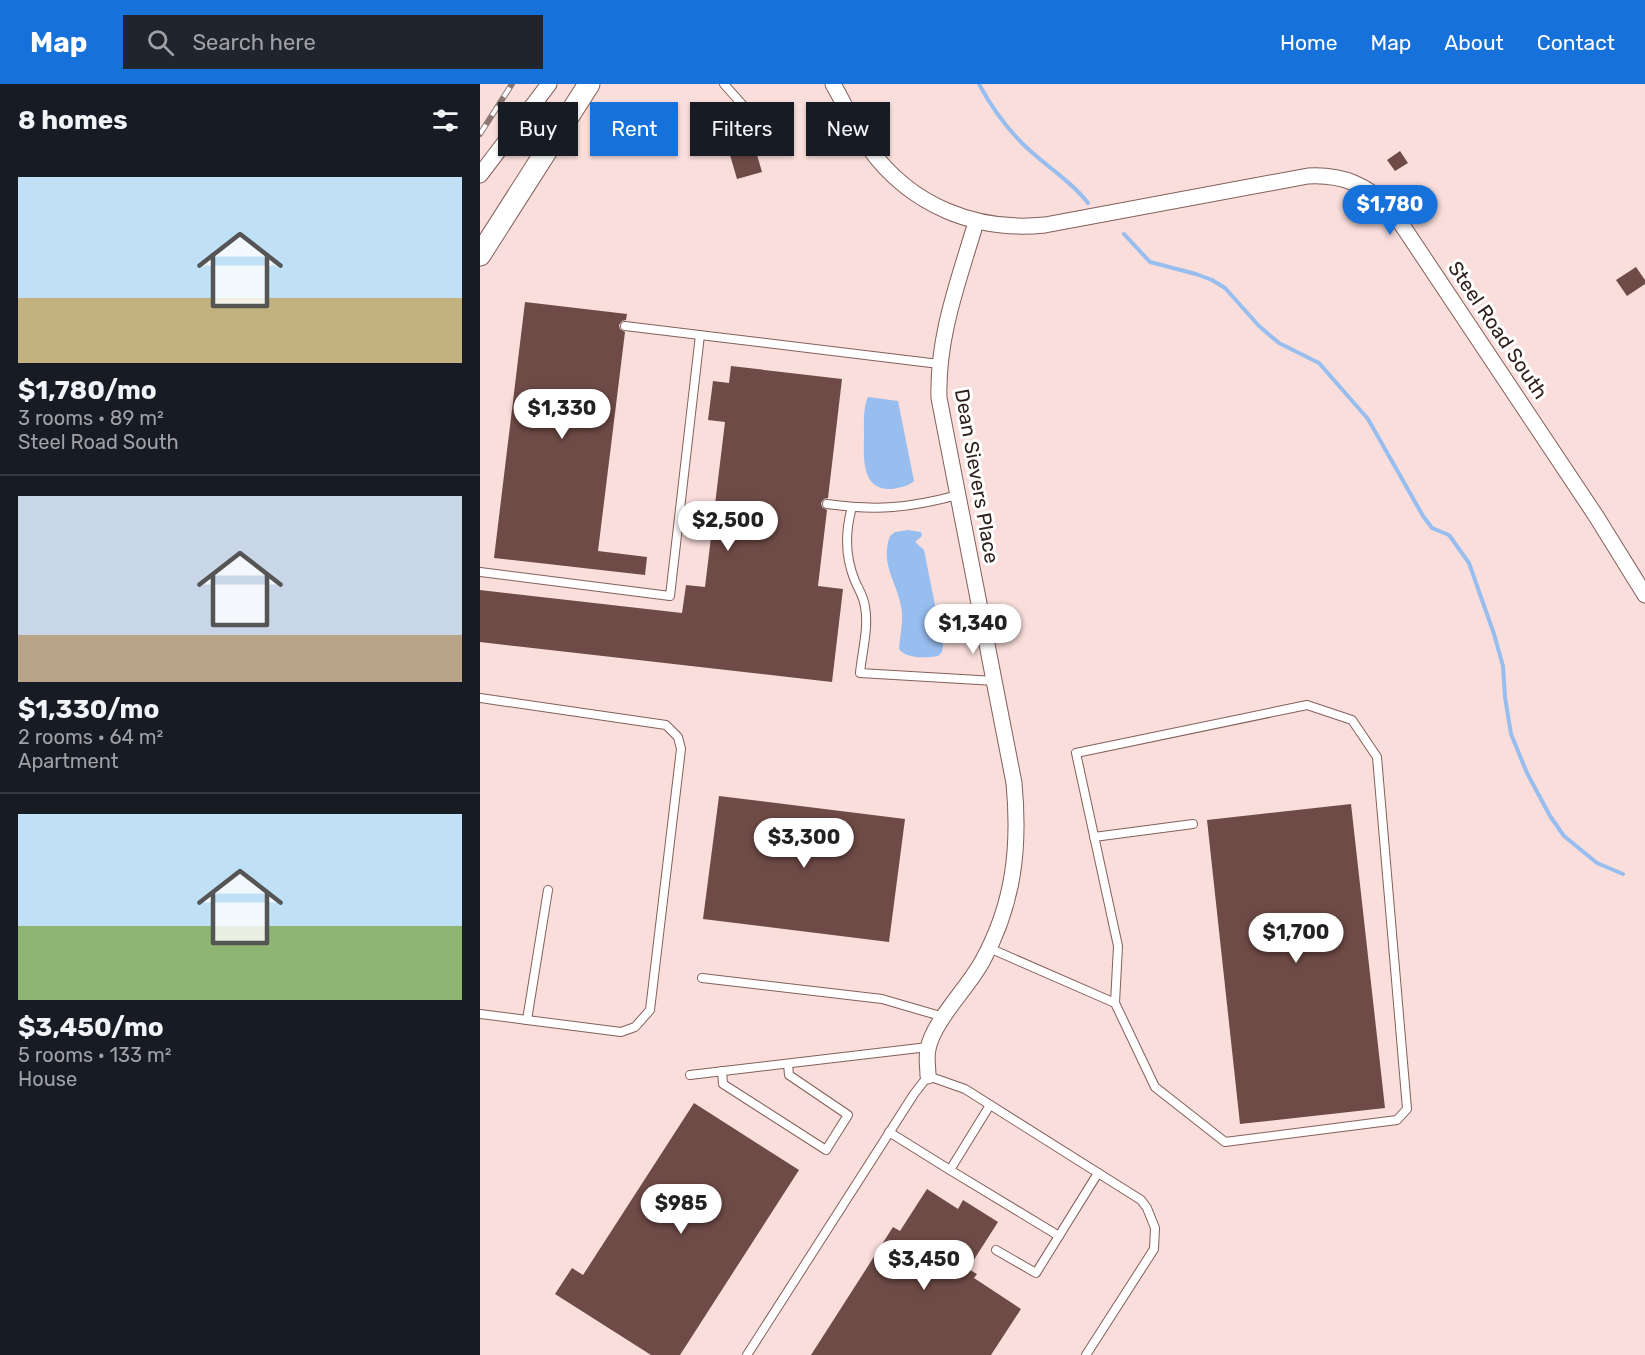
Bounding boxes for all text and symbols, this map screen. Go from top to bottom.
search box [123,15,543,69]
text: Map [30,26,87,59]
icon: search [144,26,177,59]
text: Search here [192,29,316,56]
text: Home [1280,30,1337,55]
text: Map [1370,30,1411,55]
text: About [1444,30,1504,55]
text: Contact [1537,30,1615,55]
chip: Buy [498,102,578,156]
chip: Rent [590,102,678,156]
chip: Filters [690,102,794,156]
chip: New [806,102,890,156]
icon: filters [429,104,462,137]
text: 8 homes [18,105,128,136]
pin: $1,780 [1341,185,1439,236]
text: $1,780 [1357,192,1423,216]
icon: home [186,216,294,324]
street label: Steel Road South [1443,257,1553,403]
text: $1,780/mo [18,375,157,406]
street label: Dean Sievers Place [950,387,1004,565]
pin: $1,330 [513,389,611,440]
text: $1,330 [528,396,596,420]
text: 3 rooms · 89 m² [18,406,164,430]
text: Steel Road South [18,430,179,454]
pin: $2,500 [679,501,777,552]
text: $2,500 [692,508,764,532]
icon: home [186,535,294,643]
pin: $1,340 [924,604,1022,655]
text: $1,340 [938,611,1008,635]
text: $1,330/mo [18,694,159,725]
text: 2 rooms · 64 m² [18,725,163,749]
text: Apartment [18,749,119,773]
pin: $3,300 [755,818,853,869]
text: $3,300 [768,825,840,849]
icon: home [186,853,294,961]
pin: $1,700 [1247,913,1345,964]
text: $1,700 [1263,920,1329,944]
text: $3,450/mo [18,1012,164,1043]
text: 5 rooms · 133 m² [18,1043,172,1067]
text: House [18,1067,77,1091]
pin: $985 [645,1184,717,1235]
text: $985 [655,1191,707,1215]
pin: $3,450 [875,1240,973,1291]
text: $3,450 [888,1247,960,1271]

